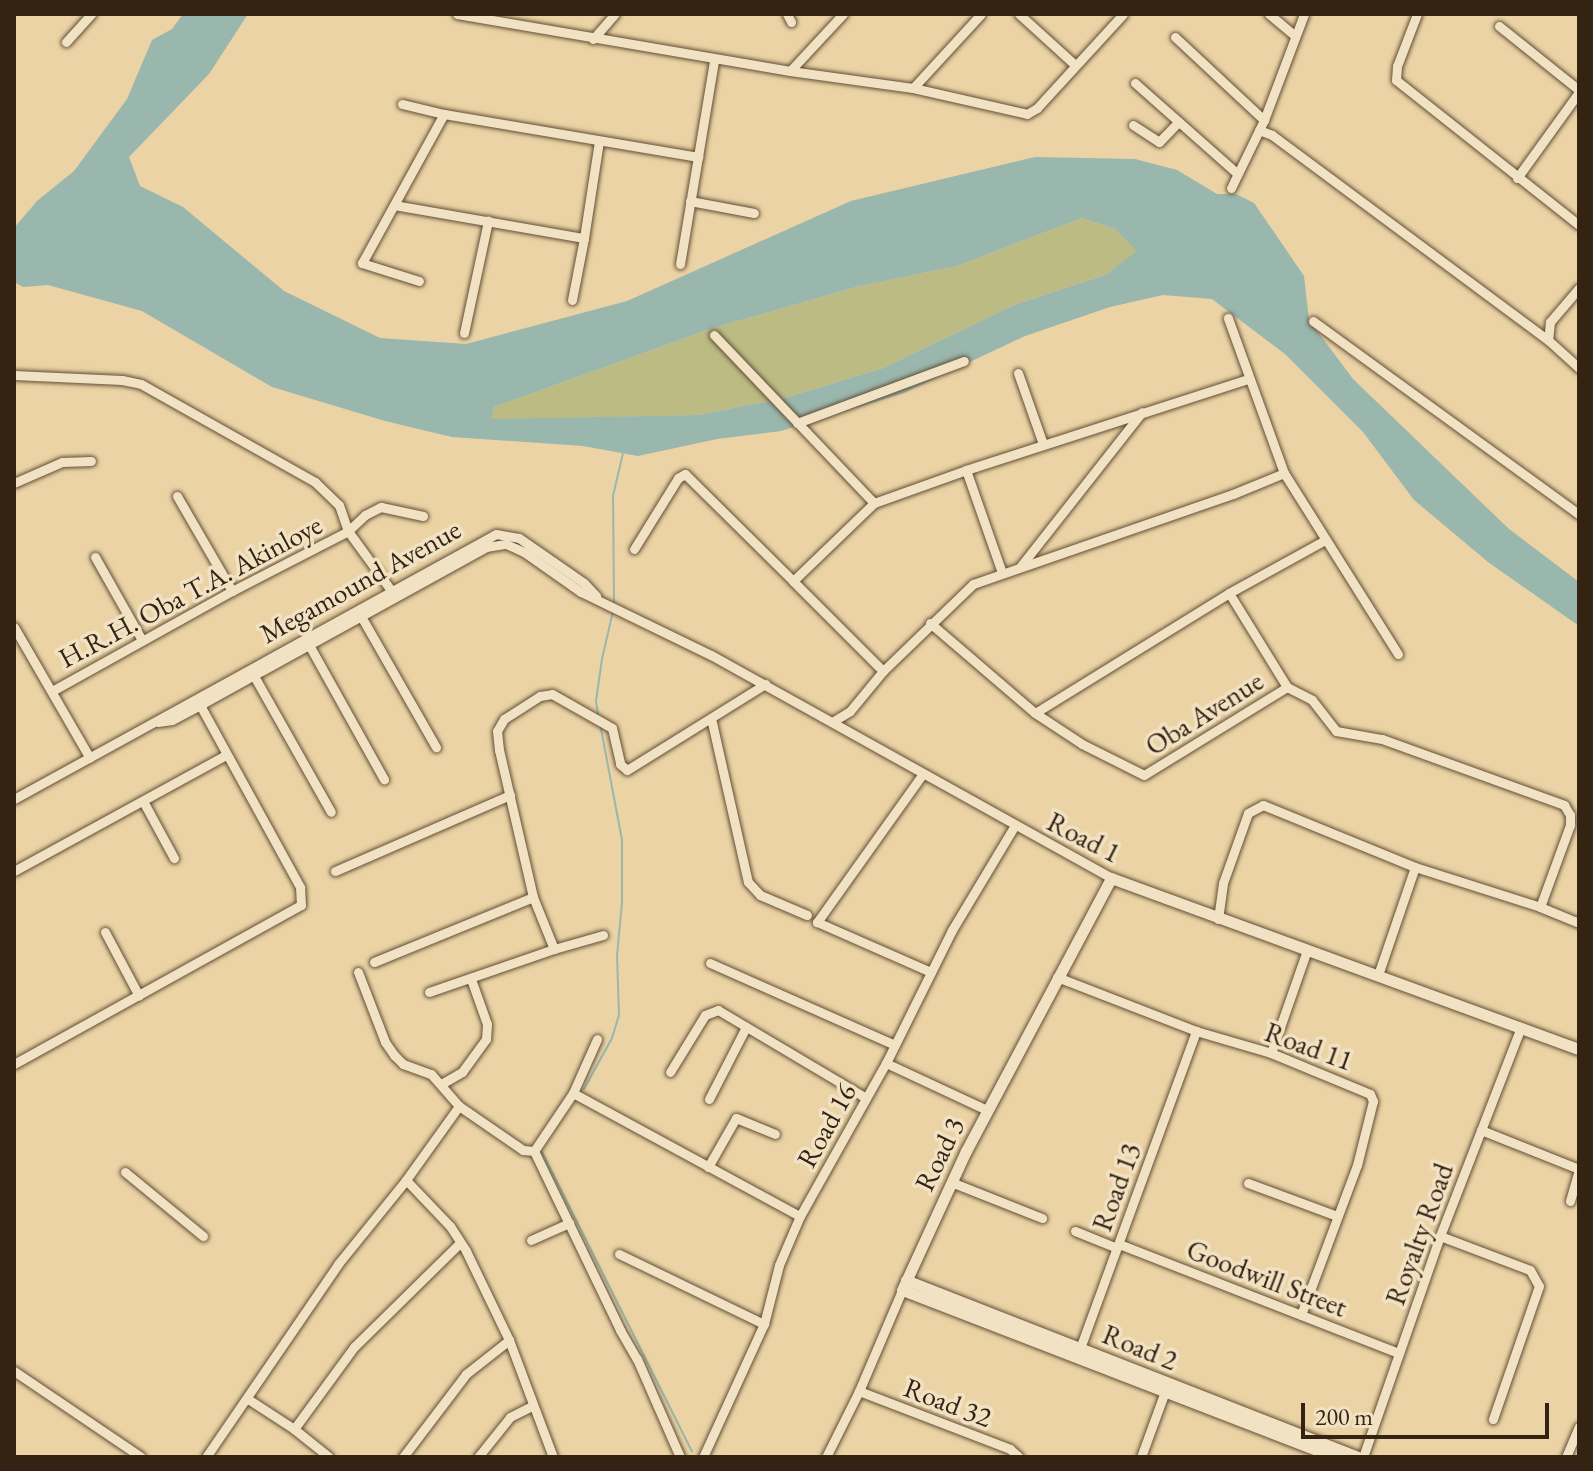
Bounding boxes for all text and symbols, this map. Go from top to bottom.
street label: H.R.H. Oba T.A. Akinloye [53,507,327,675]
street label: Megamound Avenue [254,512,466,650]
street label: Oba Avenue [1139,664,1269,762]
street label: Road 1 [1042,804,1126,870]
street label: Road 11 [1260,1015,1358,1077]
street label: Road 16 [789,1077,863,1173]
street label: Road 3 [907,1112,971,1196]
street label: Road 13 [1085,1138,1147,1236]
street label: Royalty Road [1378,1159,1460,1309]
street label: Goodwill Street [1182,1232,1352,1324]
street label: Road 2 [1098,1317,1182,1377]
street label: Road 32 [899,1370,997,1434]
scale bar [1305,1387,1553,1437]
text: 200 m [1315,1401,1373,1432]

